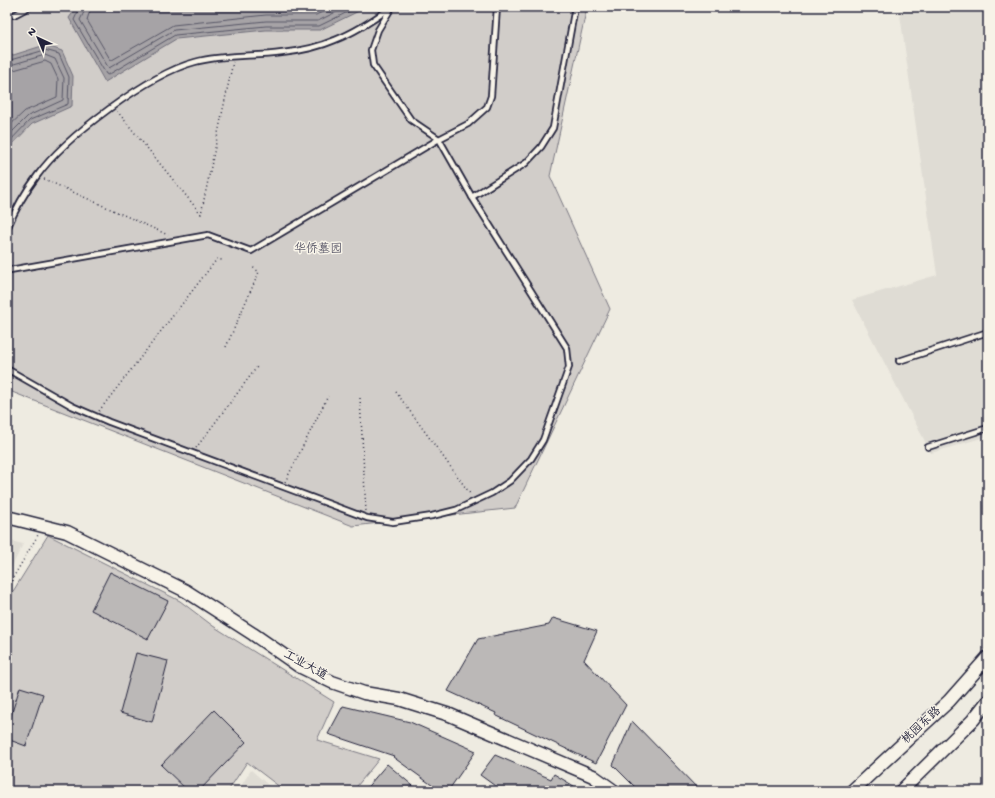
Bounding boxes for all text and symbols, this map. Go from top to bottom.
north arrow [18,18,58,58]
text: N [26,25,39,39]
park label: 华侨墓园 [294,241,342,257]
street label: 工业大道 [281,647,330,684]
street label: 桃园东路 [898,703,944,747]

